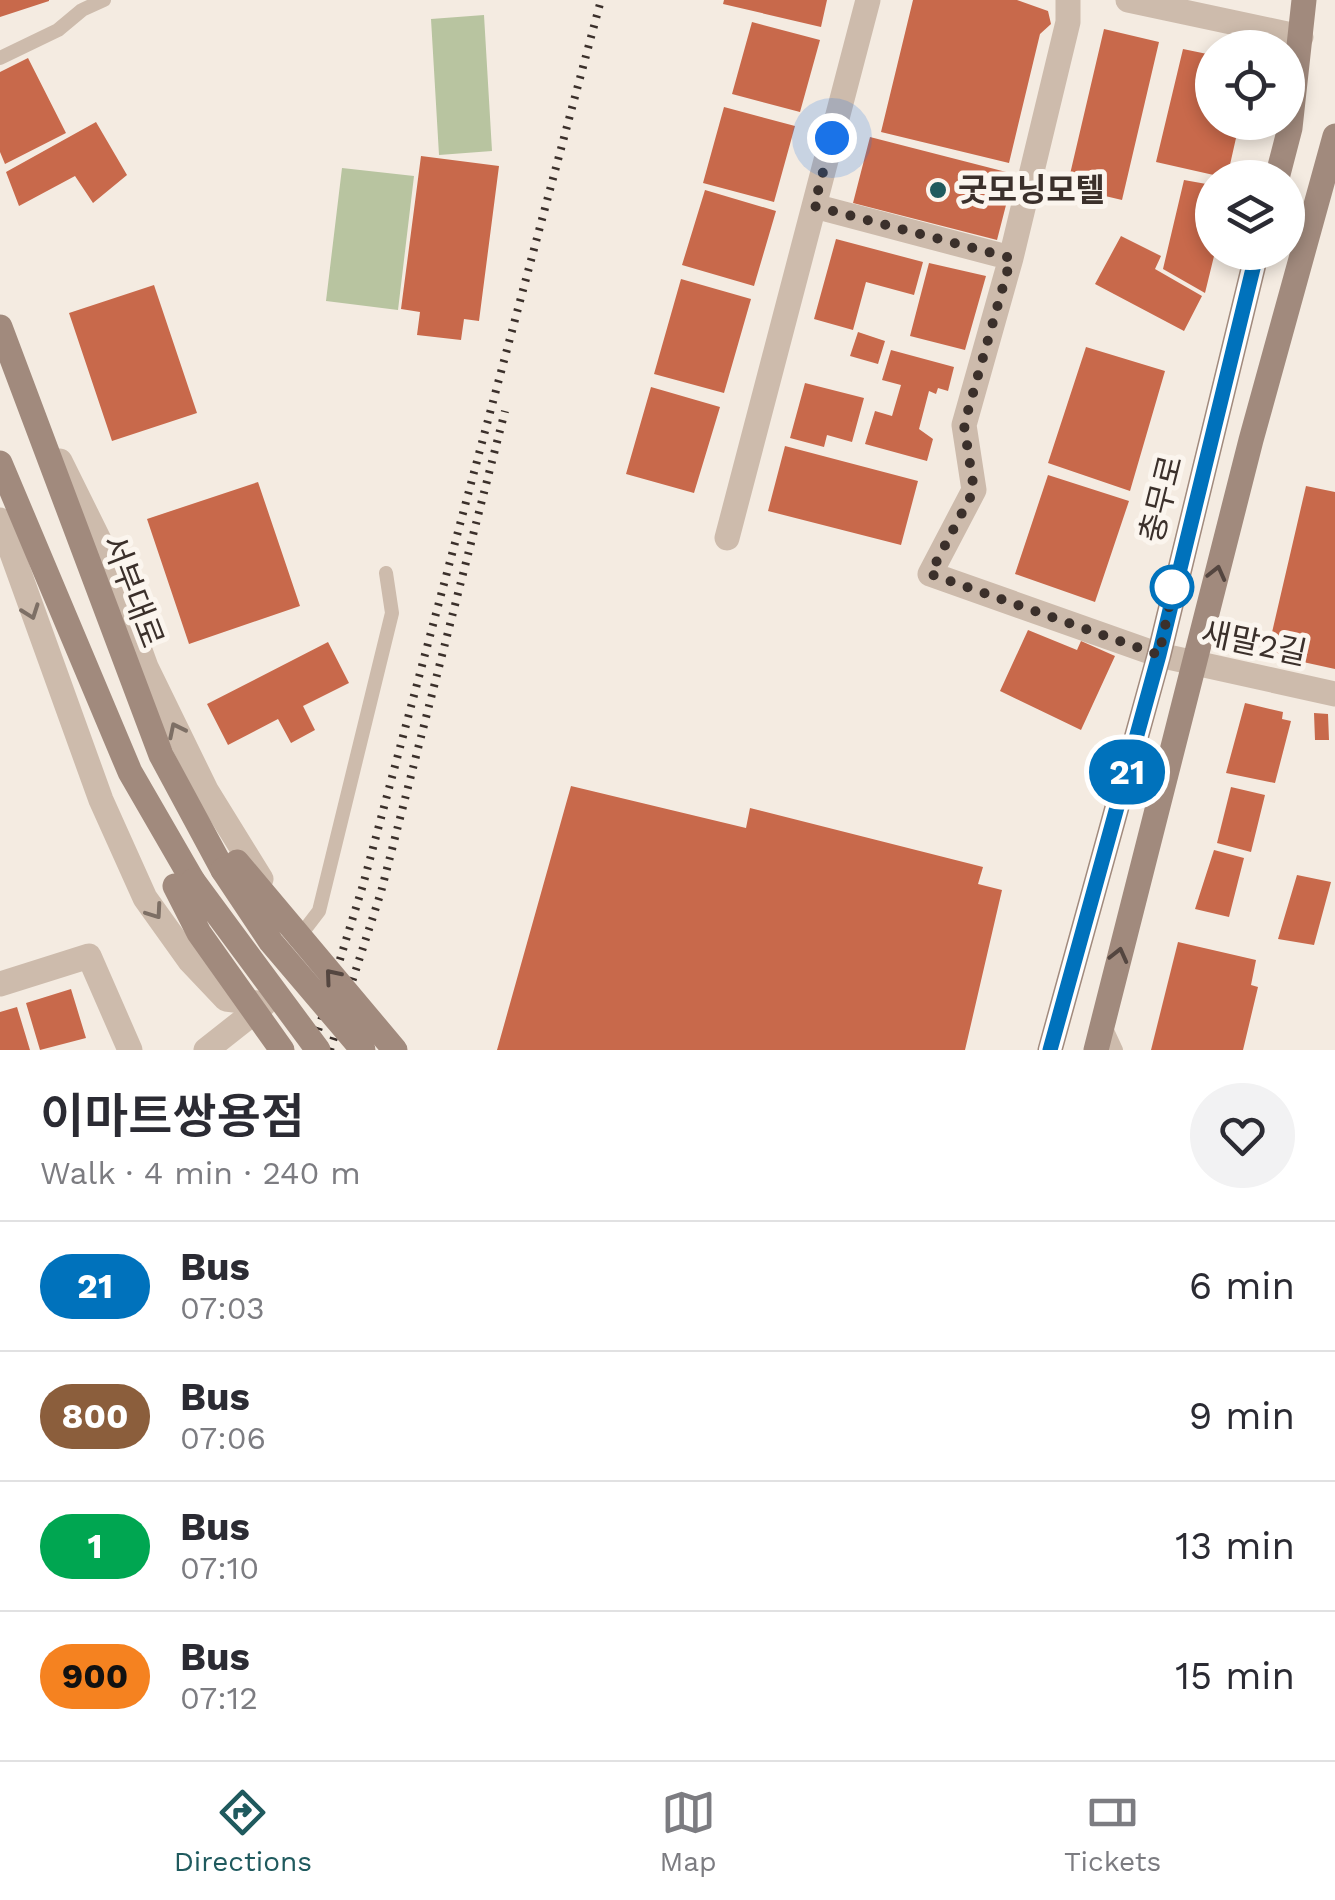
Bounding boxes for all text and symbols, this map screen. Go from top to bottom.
map controls [1195,30,1305,270]
button: locate [1195,30,1305,140]
your location [807,113,857,163]
button: layers [1195,160,1305,270]
place label: 굿모닝모텔 [958,171,1105,209]
marker: 굿모닝모텔 [927,179,949,201]
street label: 충무로 [1132,452,1190,546]
street label: 서부대로 [94,529,172,653]
one-way arrow [1206,565,1227,582]
unlabelled marker [1151,566,1193,608]
one-way arrow [19,602,40,619]
street label: 새말2길 [1198,613,1310,673]
one-way arrow [169,722,189,740]
line badge: 21 [1082,740,1172,804]
text: 21 [1109,751,1145,793]
one-way arrow [143,901,161,919]
one-way arrow [1107,947,1128,964]
one-way arrow [325,969,343,988]
button: heart [1190,1083,1295,1188]
text: 이마트쌍용점 [40,1088,305,1145]
text: Walk · 4 min · 240 m [40,1154,361,1192]
text: Bus [180,1245,250,1289]
text: 6 min [1189,1264,1295,1308]
text: 21 [77,1265,113,1307]
text: 07:03 [180,1289,265,1327]
text: Bus [180,1375,250,1419]
text: 9 min [1189,1394,1295,1438]
text: 800 [61,1395,129,1437]
text: 07:06 [180,1419,266,1457]
text: Bus [180,1505,250,1549]
text: 13 min [1175,1524,1295,1568]
text: 1 [87,1525,103,1567]
text: 07:10 [180,1549,259,1587]
text: Bus [180,1635,250,1679]
text: 15 min [1175,1654,1295,1698]
text: 900 [62,1655,128,1697]
text: 07:12 [180,1679,258,1717]
tab: Directions [174,1785,312,1878]
tab: Map [660,1785,717,1878]
tab: Tickets [1064,1785,1161,1878]

